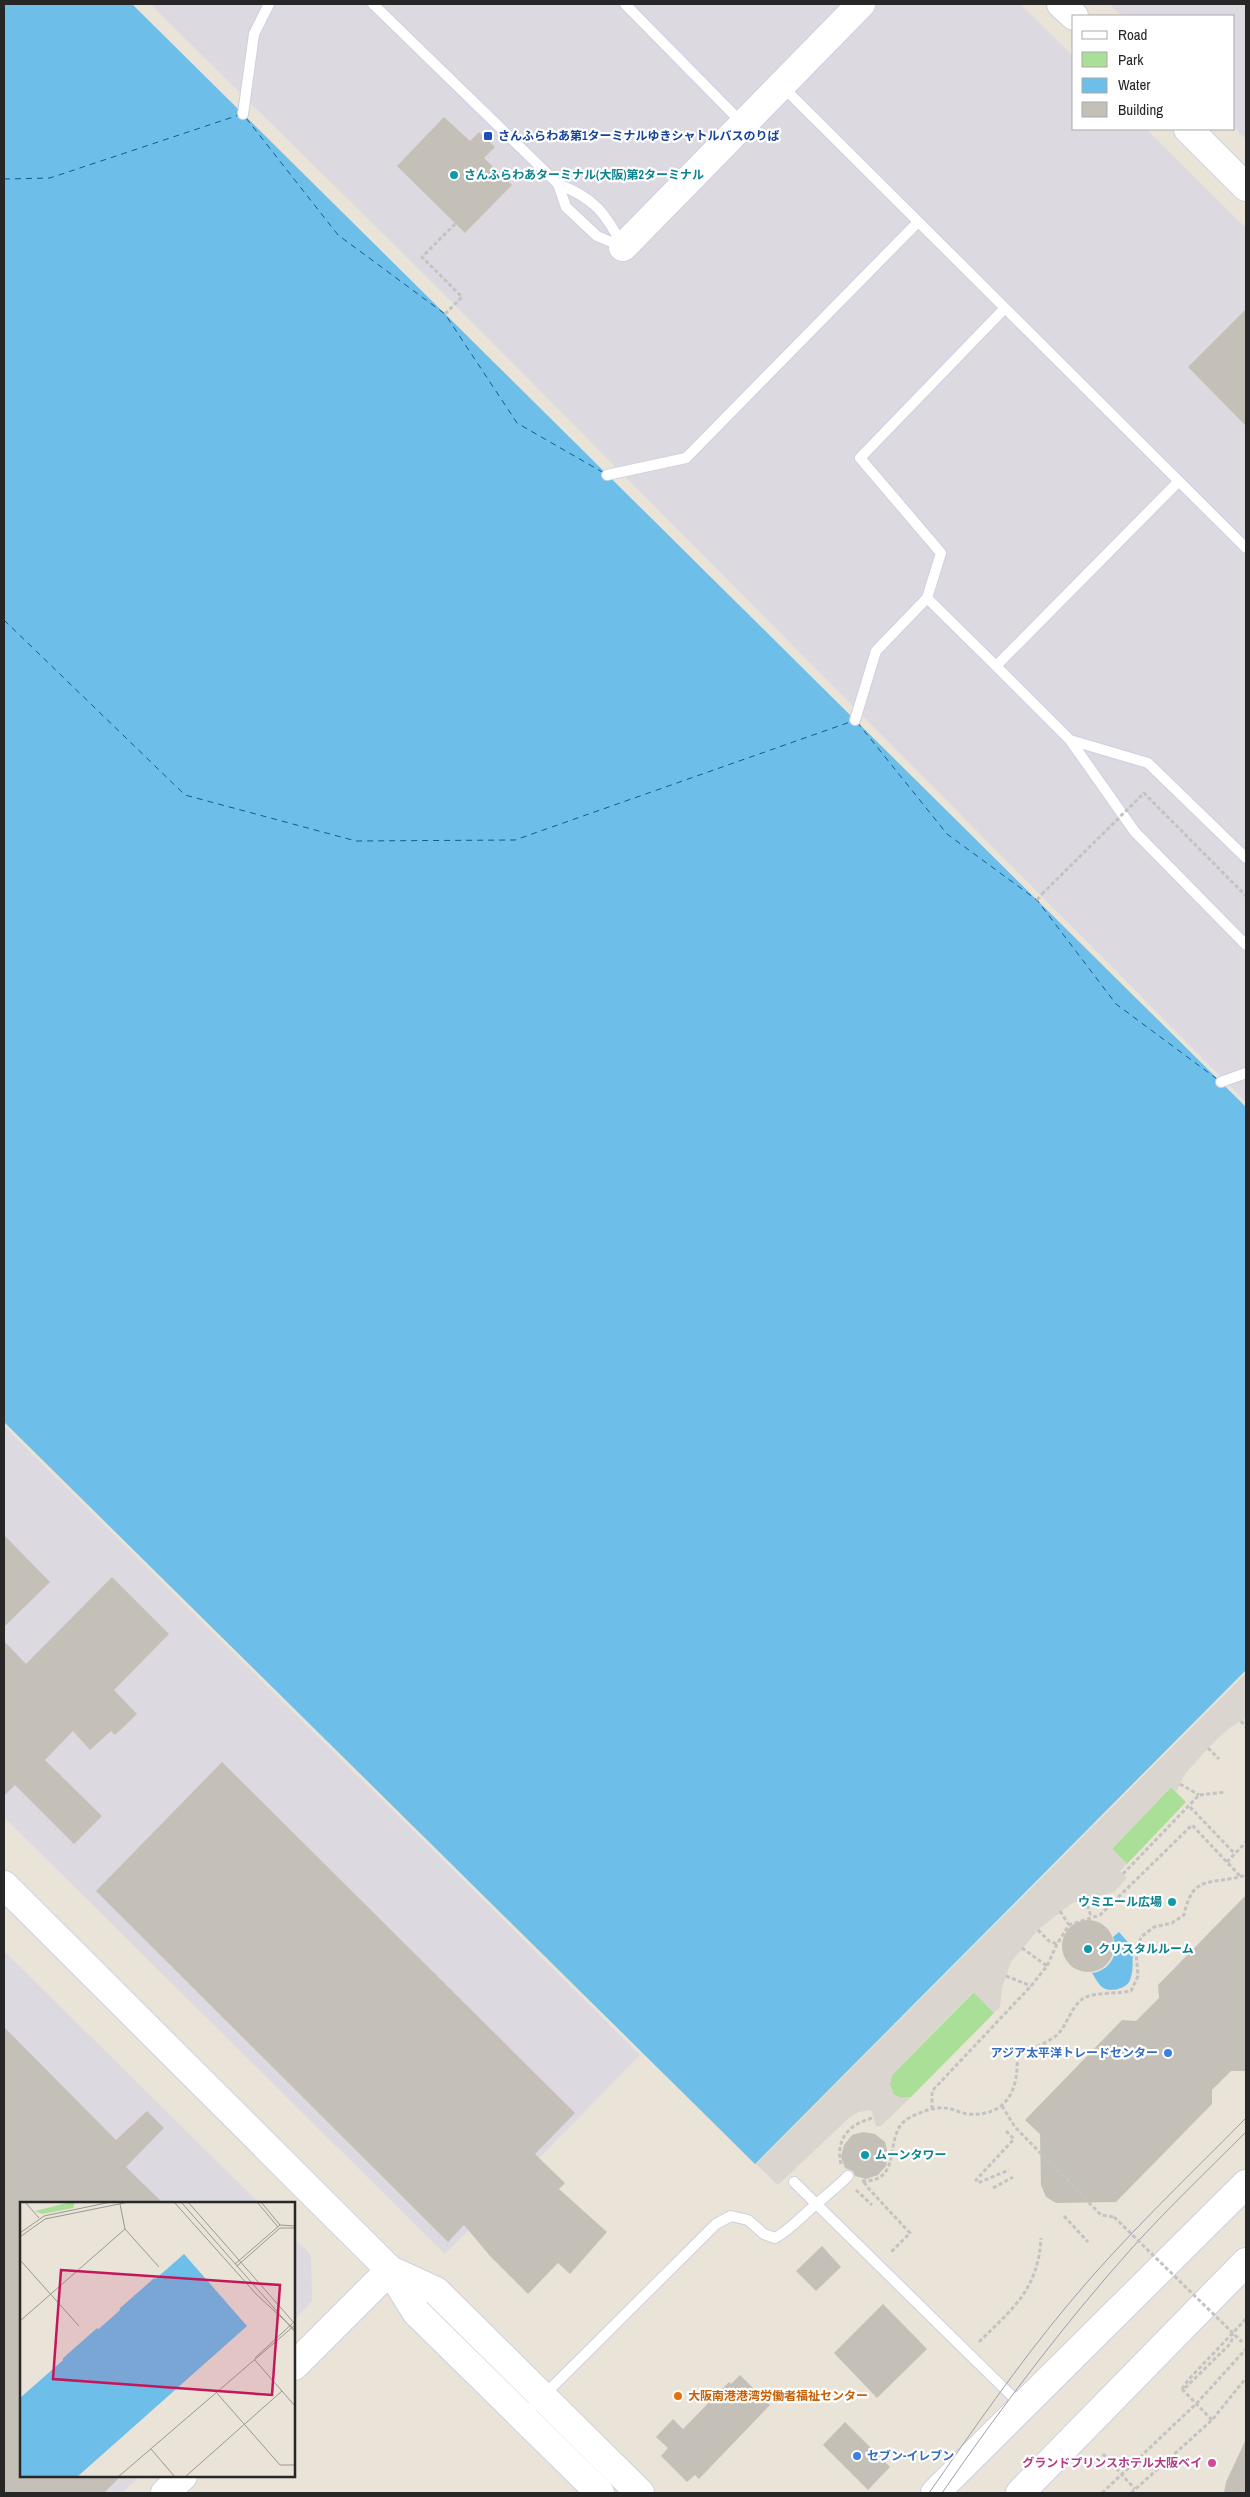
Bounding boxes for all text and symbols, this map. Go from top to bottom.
legend [1072,15,1235,130]
text: Road [1118,24,1147,45]
text: Park [1118,49,1144,70]
text: Water [1118,74,1150,95]
text: Building [1118,99,1163,120]
place label: さんふらわあ第1ターミナルゆきシャトルバスのりば [498,128,779,144]
marker: さんふらわあ第1ターミナルゆきシャトルバスのりば [482,130,494,142]
place label: さんふらわあターミナル(大阪)第2ターミナル [464,167,704,183]
marker: さんふらわあターミナル(大阪)第2ターミナル [448,169,460,181]
place label: ウミエール広場 [1078,1894,1162,1910]
marker: ウミエール広場 [1166,1896,1178,1908]
place label: クリスタルルーム [1098,1941,1194,1957]
marker: クリスタルルーム [1082,1943,1094,1955]
place label: アジア太平洋トレードセンター [990,2045,1158,2061]
marker: アジア太平洋トレードセンター [1162,2047,1174,2059]
place label: ムーンタワー [875,2147,946,2163]
marker: ムーンタワー [859,2149,871,2161]
inset map [20,2202,295,2477]
place label: 大阪南港港湾労働者福祉センター [688,2388,868,2404]
marker: 大阪南港港湾労働者福祉センター [672,2390,684,2402]
place label: セブン-イレブン [867,2448,954,2464]
marker: セブン-イレブン [851,2450,863,2462]
place label: グランドプリンスホテル大阪ベイ [1022,2455,1202,2471]
marker: グランドプリンスホテル大阪ベイ [1206,2457,1218,2469]

